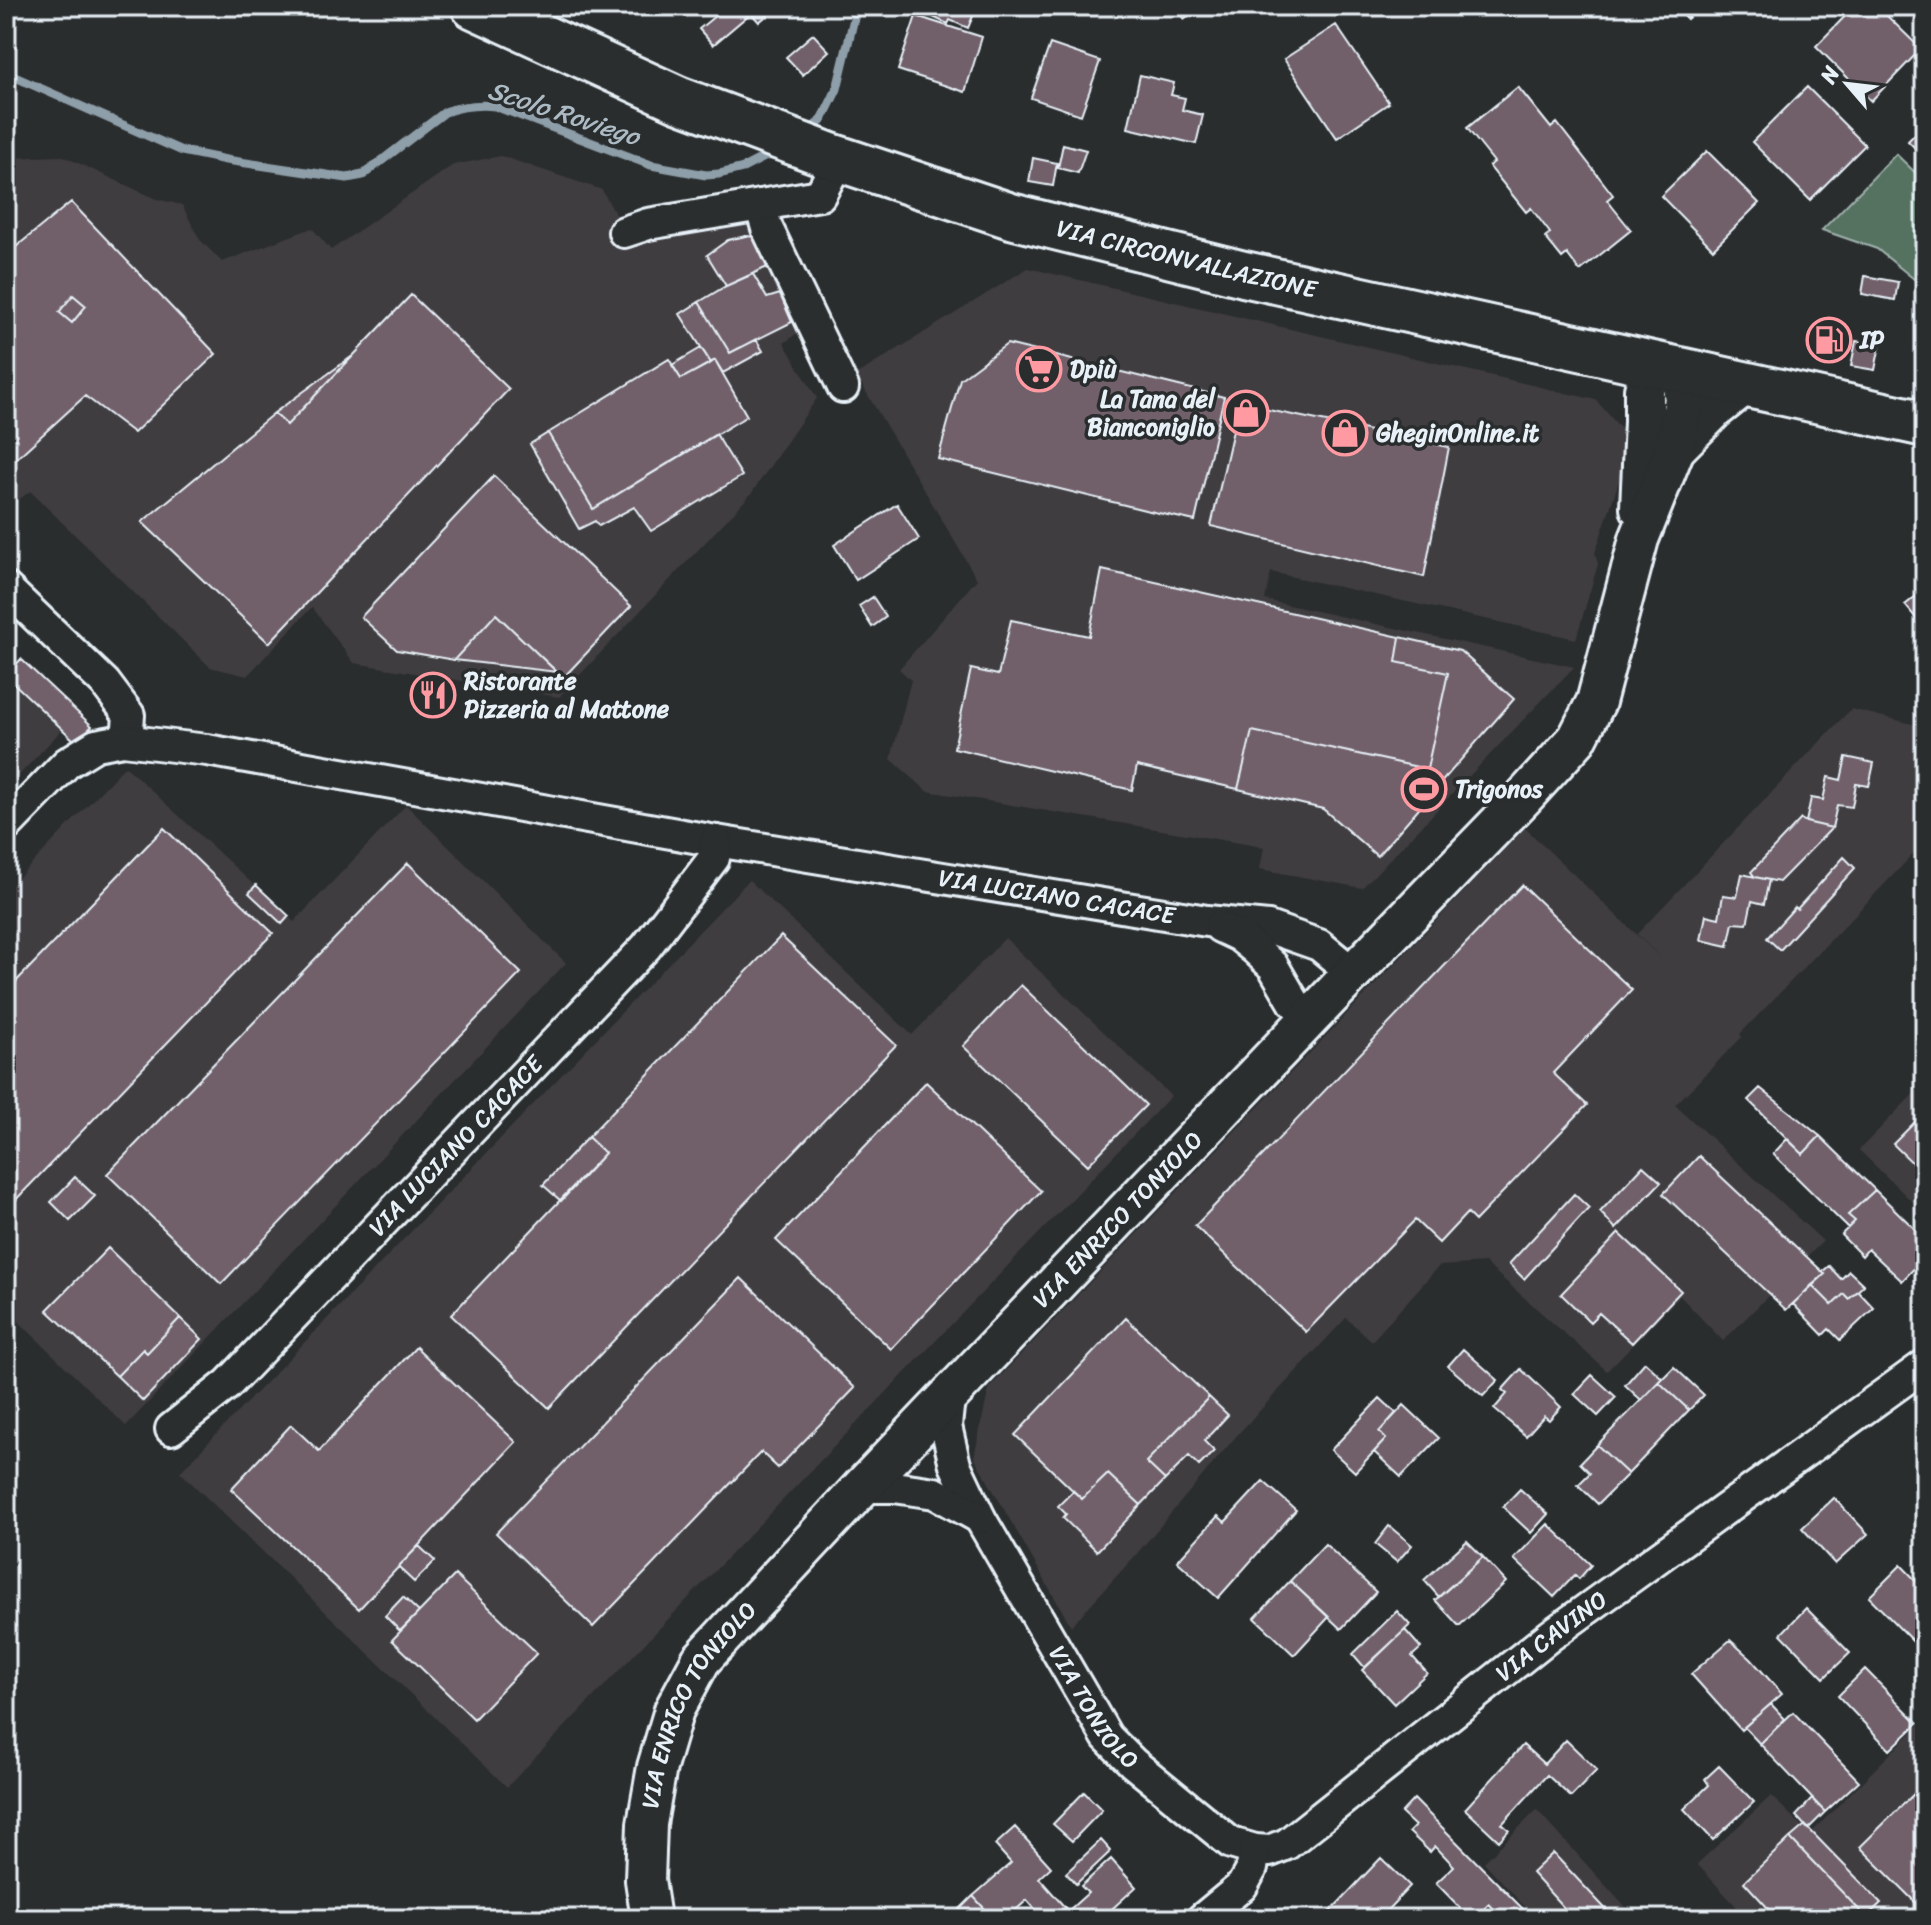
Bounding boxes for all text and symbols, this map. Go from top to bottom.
north arrow [1807,44,1887,124]
text: N [1809,58,1851,92]
water label: Scolo Roviego [482,67,648,160]
street label: VIA CIRCONVALLAZIONE [1052,207,1322,311]
fuel station icon: IP [1805,316,1853,364]
place label: IP [1858,319,1885,361]
supermarket icon: Dpiù [1015,345,1063,393]
place label: Dpiù [1070,348,1118,390]
place label: La Tana del Bianconiglio [1087,378,1216,448]
shop icon: La Tana del Bianconiglio [1222,389,1270,437]
shop icon: GheginOnline.it [1321,409,1369,457]
place label: GheginOnline.it [1376,412,1540,454]
place label: Ristorante Pizzeria al Mattone [463,660,670,730]
restaurant icon: Ristorante Pizzeria al Mattone [409,671,457,719]
sports icon: Trigonos [1400,765,1448,813]
place label: Trigonos [1455,768,1544,810]
street label: VIA LUCIANO CACACE [935,857,1179,937]
street label: VIA LUCIANO CACACE [358,1044,555,1247]
street label: VIA ENRICO TONIOLO [1022,1121,1213,1318]
street label: VIA CAVINO [1486,1579,1617,1693]
street label: VIA ENRICO TONIOLO [629,1591,767,1812]
street label: VIA TONIOLO [1037,1637,1150,1780]

